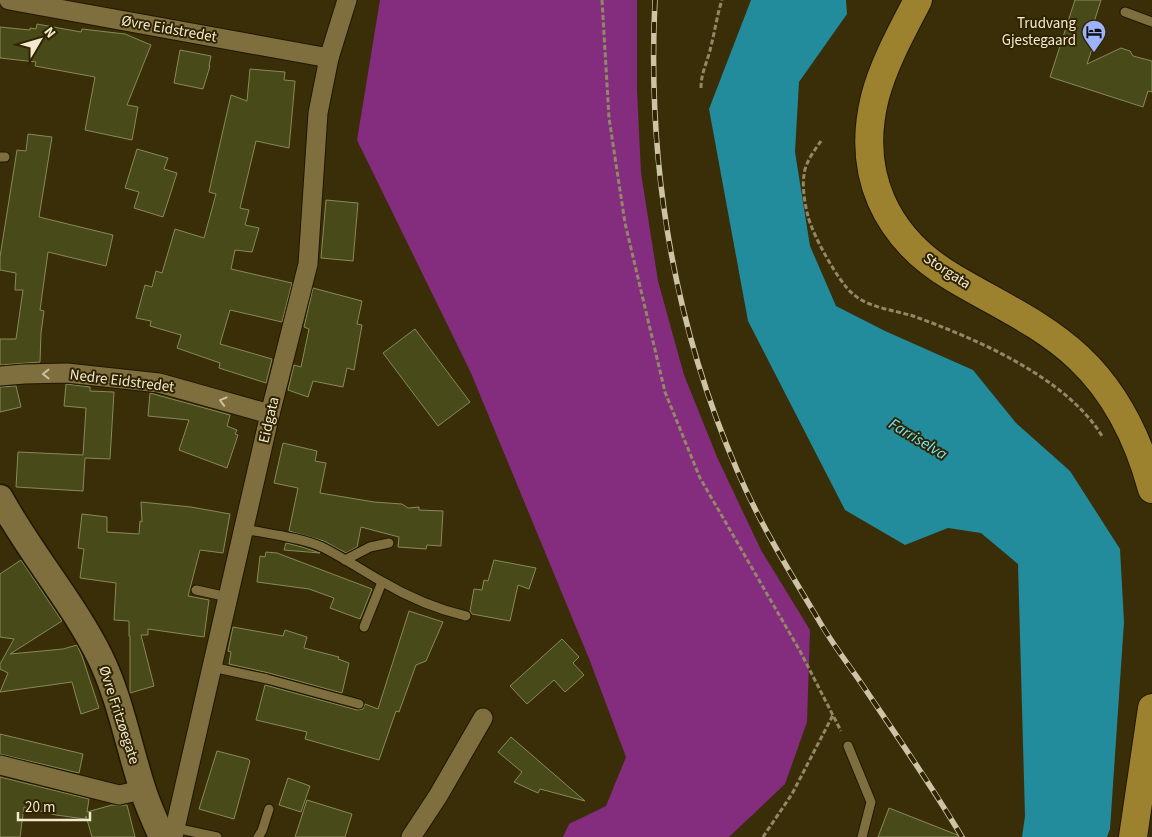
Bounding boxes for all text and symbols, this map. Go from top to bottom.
street label: Øvre Eidstredet [120,10,218,48]
place label: Trudvang Gjestegaard [1002,13,1076,51]
north arrow [15,15,65,65]
hotel icon: Trudvang Gjestegaard [1081,19,1107,53]
text: N [39,23,60,42]
street label: Storgata [919,248,975,294]
street label: Nedre Eidstredet [69,364,175,398]
one-way arrow [42,369,50,379]
street label: Eidgata [253,395,285,445]
one-way arrow [220,396,228,406]
water label: Farriselva [885,413,952,465]
street label: Øvre Fritzøegate [93,663,145,767]
scale bar [18,790,90,822]
text: 20 m [25,797,55,818]

